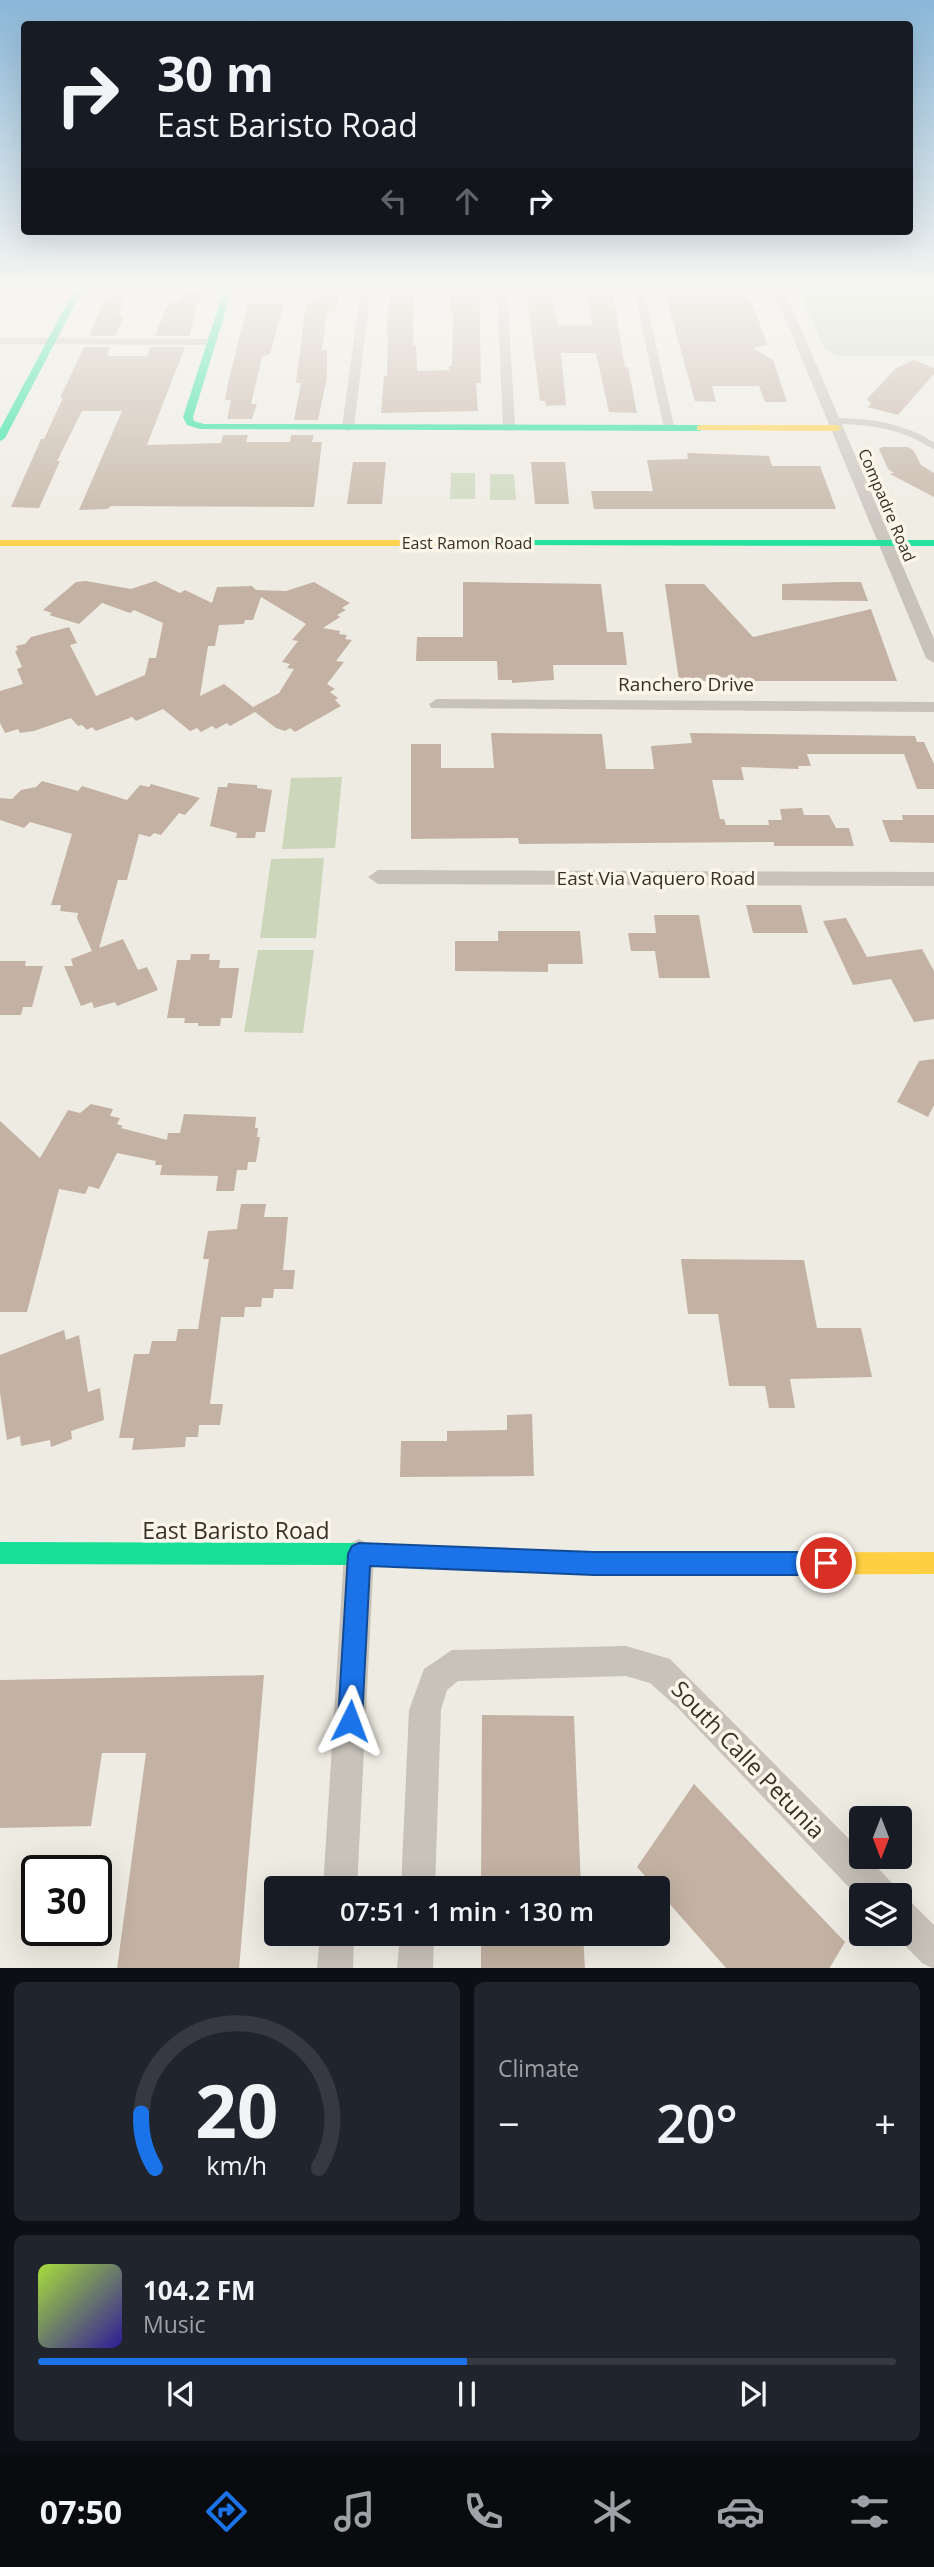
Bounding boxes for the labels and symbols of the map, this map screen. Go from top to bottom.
street label: Compadre Road [853,445,921,565]
street label: East Ramon Road [402,532,532,554]
street label: Ranchero Drive [618,671,754,697]
street label: East Via Vaquero Road [557,865,755,891]
street label: East Baristo Road [142,1514,330,1546]
pin [796,1533,856,1593]
street label: South Calle Petunia [665,1673,833,1845]
position arrow [313,1684,387,1758]
north arrow [849,1806,912,1869]
speed limit sign: 30 [21,1855,112,1946]

